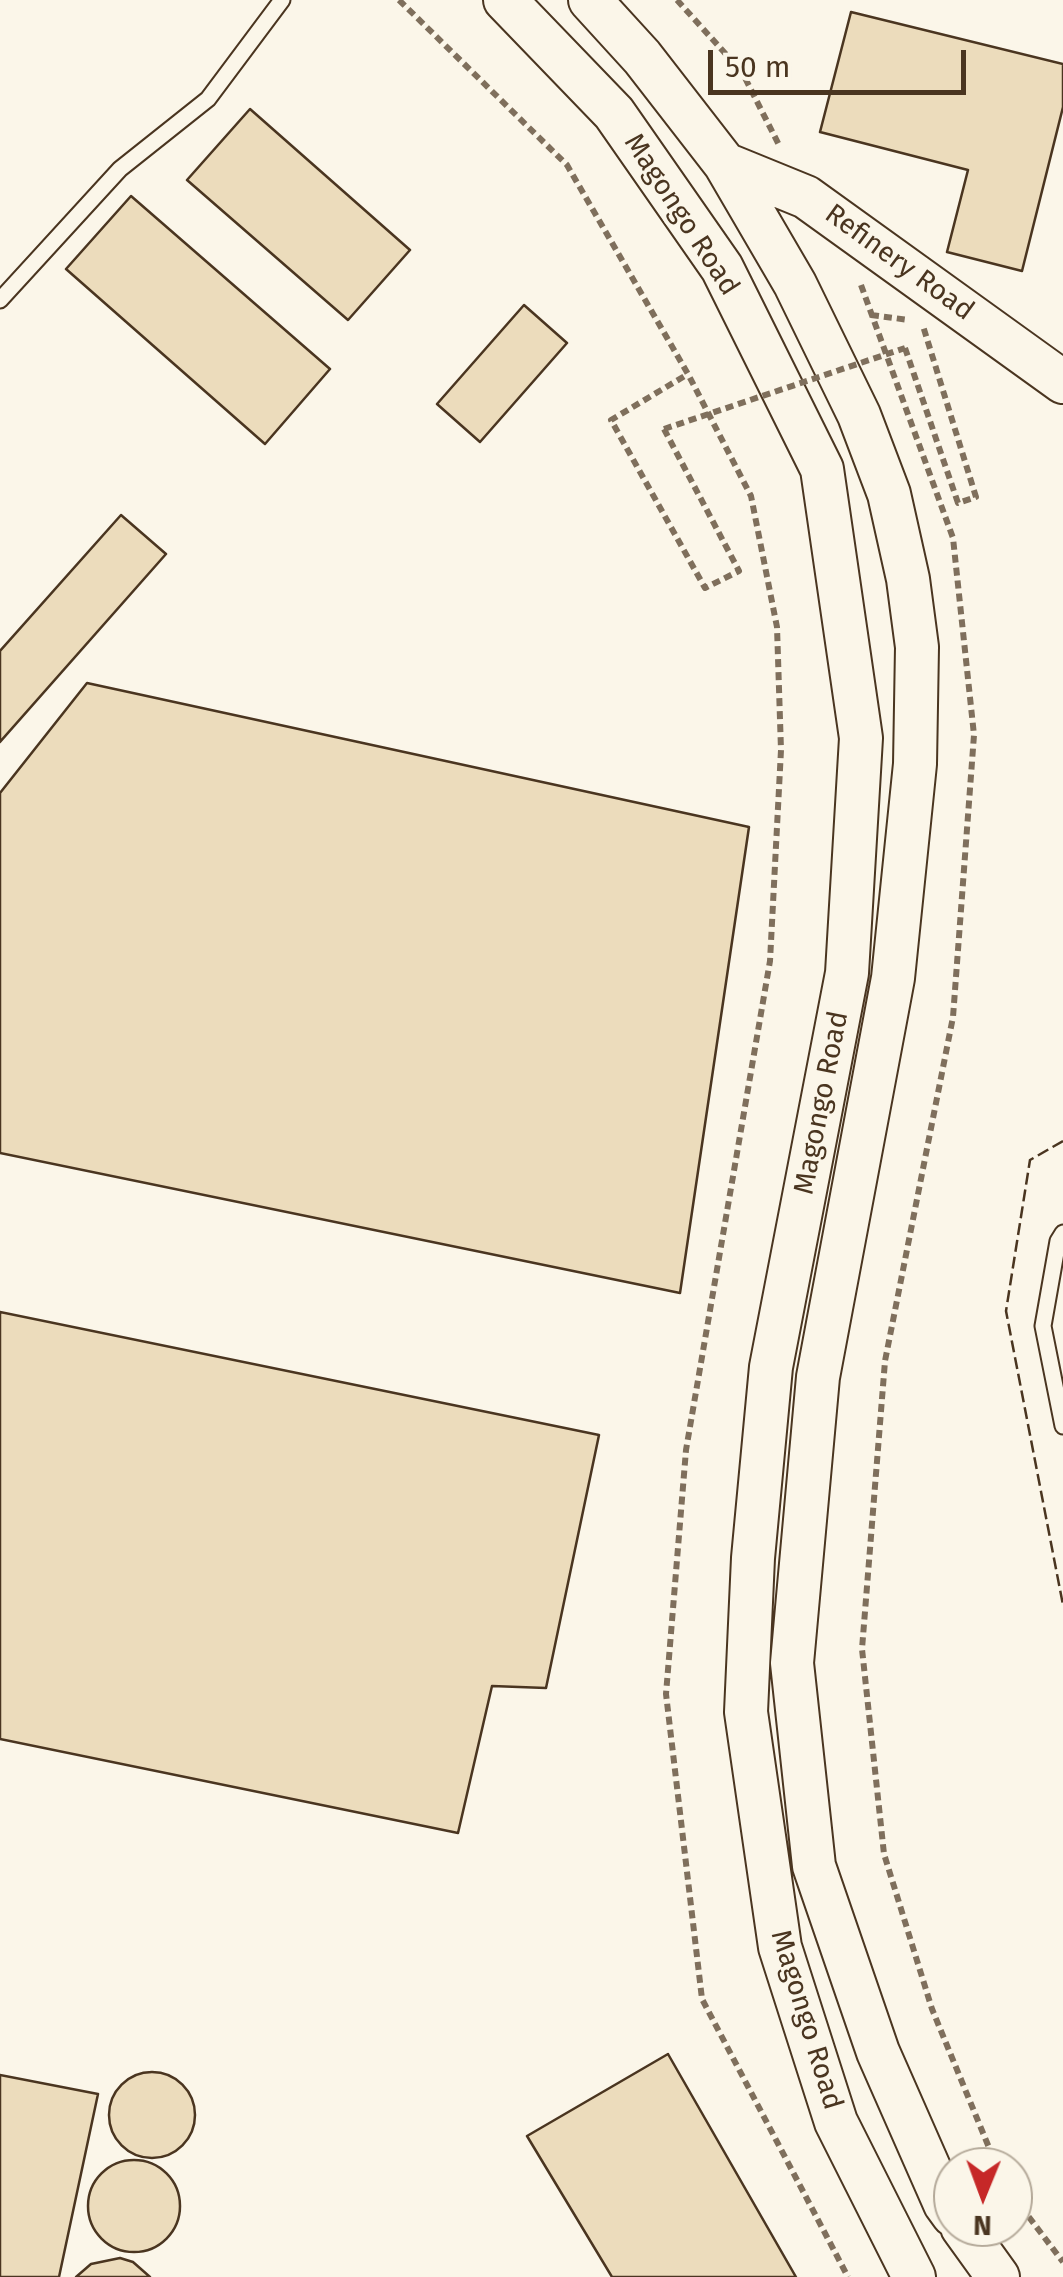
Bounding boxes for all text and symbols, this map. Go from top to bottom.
scale bar [713,30,970,92]
text: 50 m [725,49,790,85]
street label: Magongo Road [616,128,746,302]
street label: Refinery Road [818,198,980,328]
street label: Magongo Road [788,1008,856,1198]
street label: Magongo Road [763,1926,849,2114]
north arrow [933,2147,1033,2247]
text: N [973,2209,992,2242]

